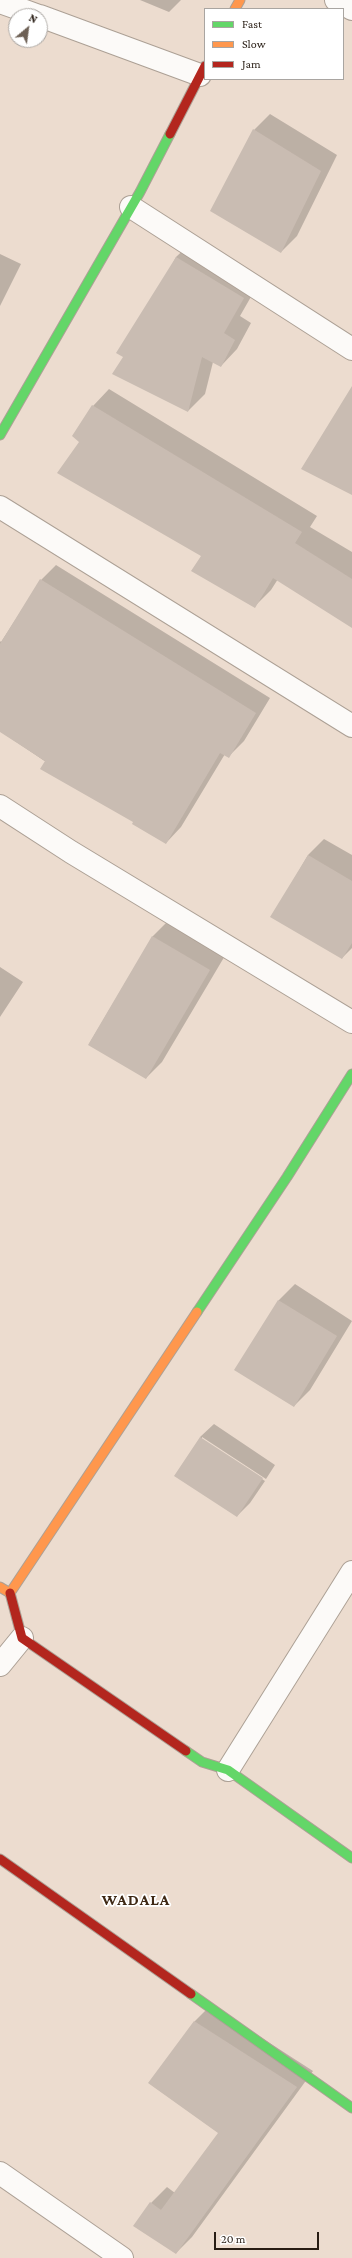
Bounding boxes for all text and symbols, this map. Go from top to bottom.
north arrow [8,8,48,48]
legend [204,8,344,80]
text: N [27,11,40,25]
text: Fast [242,17,262,31]
text: Slow [242,37,266,51]
text: Jam [242,57,261,71]
district label: WADALA [102,1890,170,1910]
scale bar [216,2224,321,2250]
text: 20 m [221,2232,245,2246]

